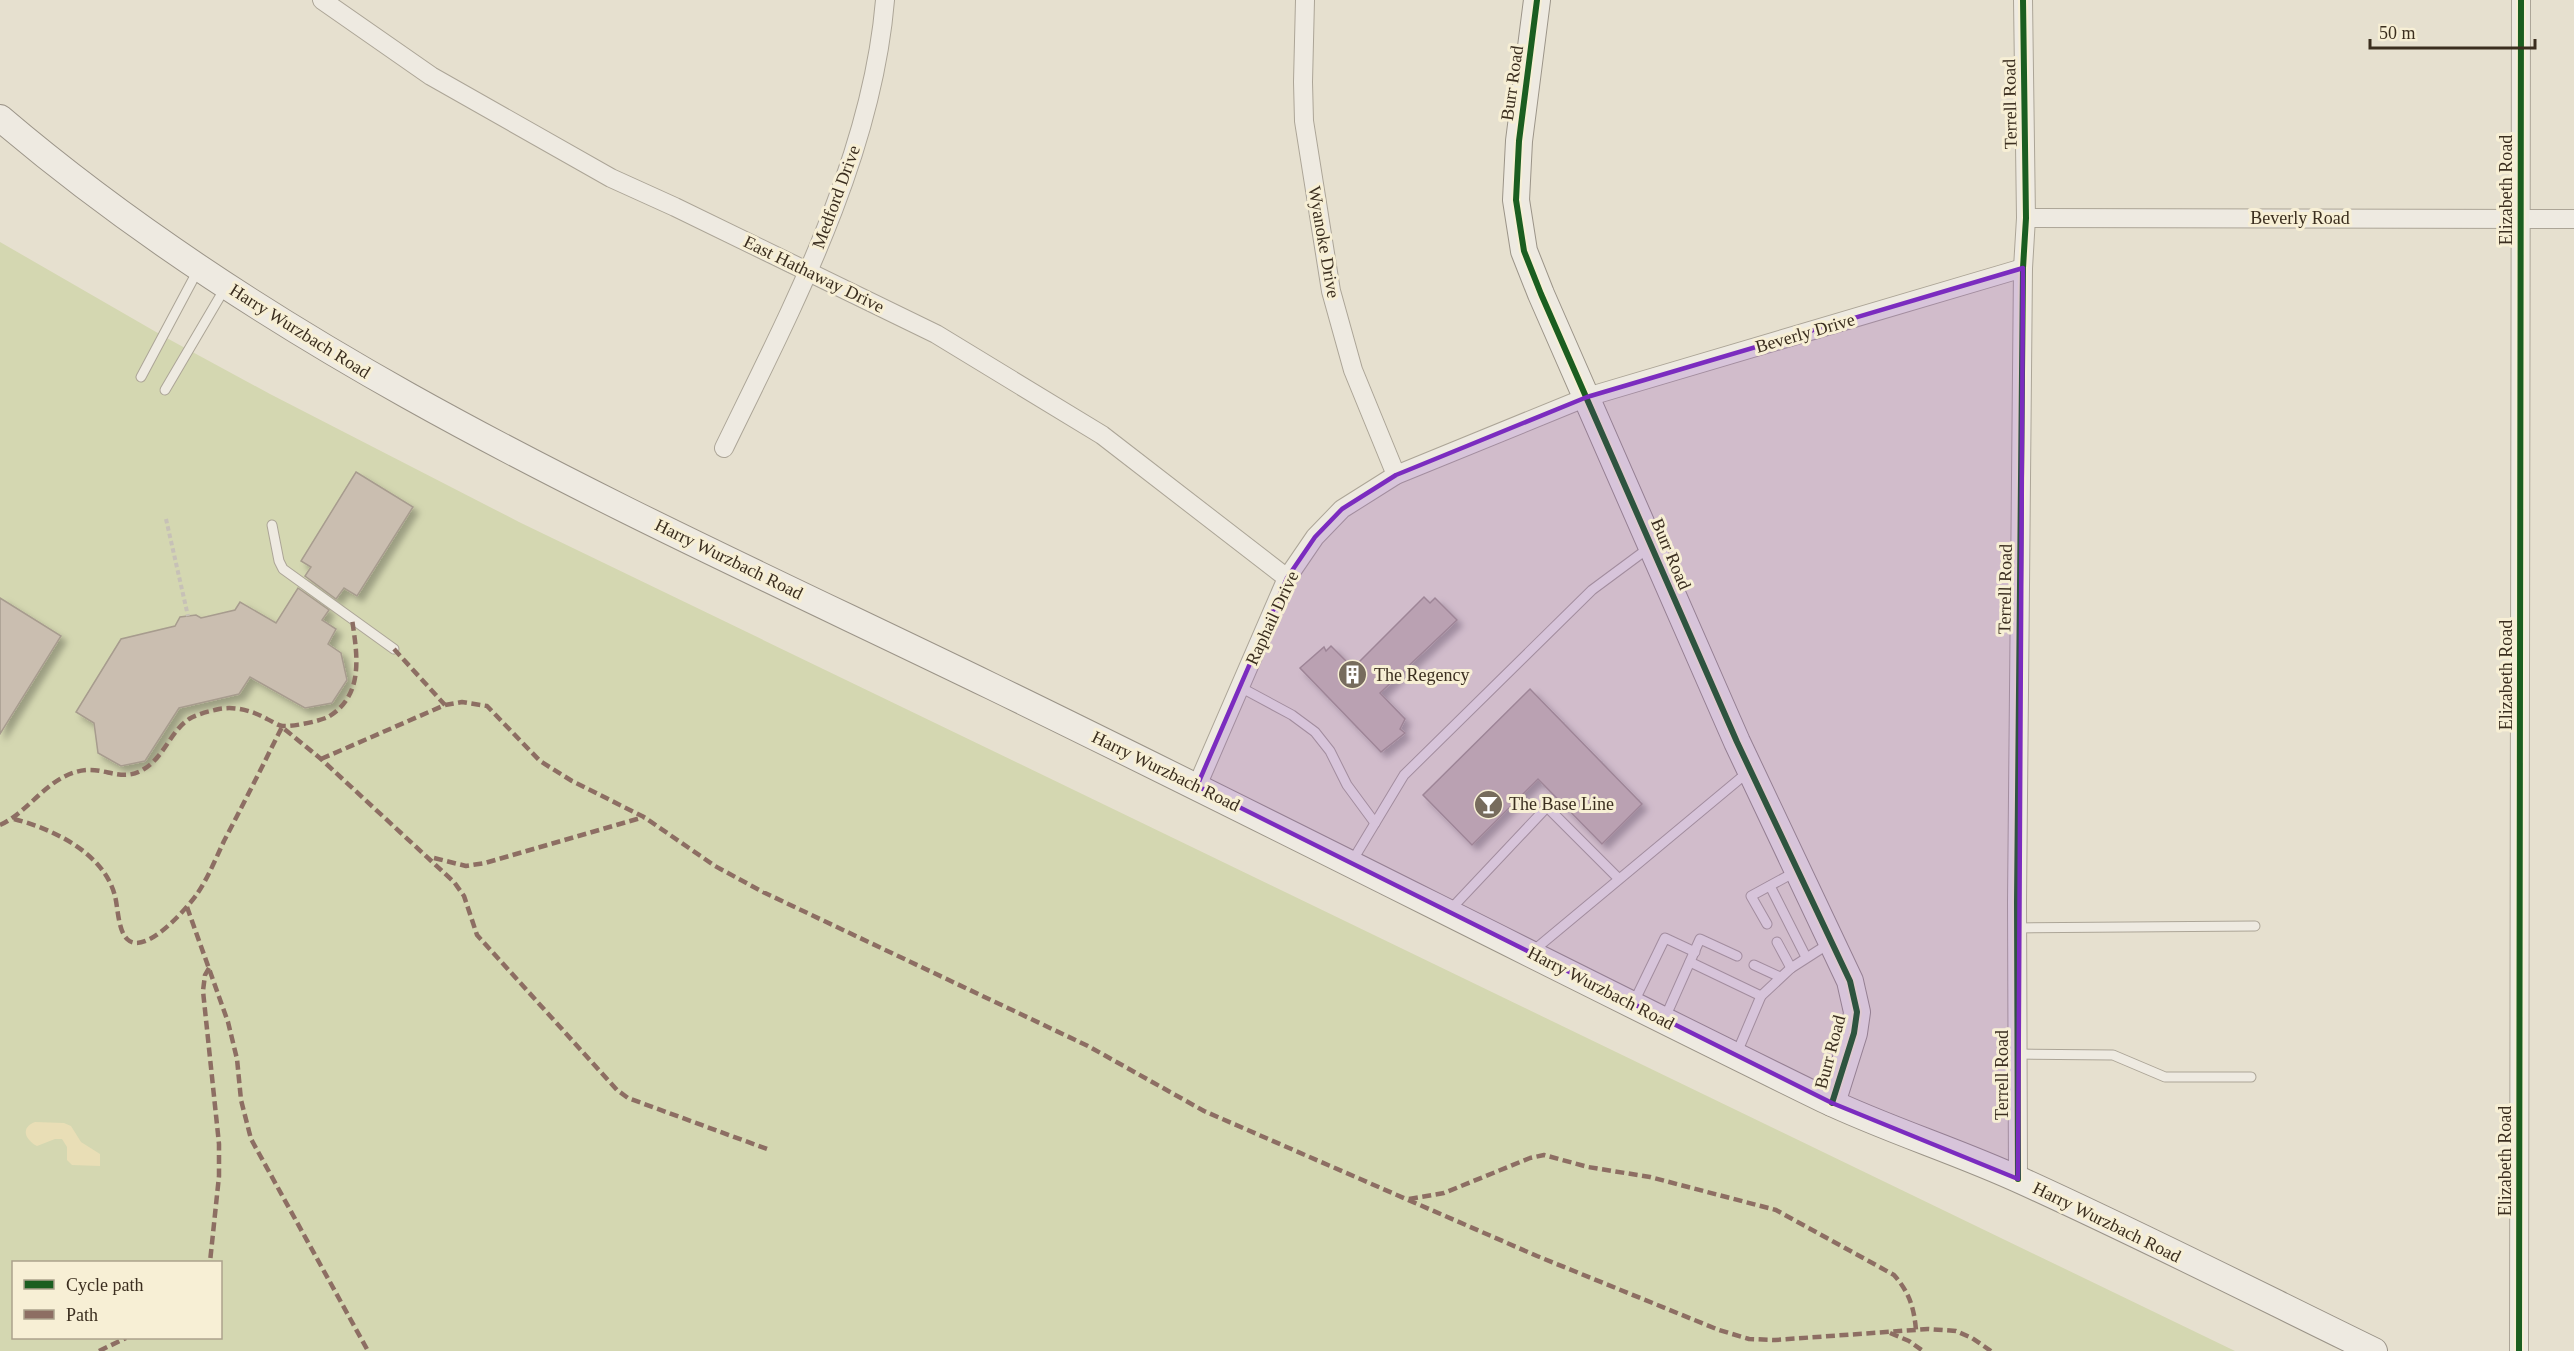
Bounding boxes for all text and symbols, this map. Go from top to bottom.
scale bar [2370,12,2535,50]
text: 50 m [2379,23,2416,43]
street label: Burr Road [1497,44,1527,122]
street label: Terrell Road [1999,59,2021,149]
street label: Elizabeth Road [2496,135,2516,245]
street label: Medford Drive [808,143,864,251]
street label: Wyanoke Drive [1304,184,1344,300]
street label: Beverly Road [2250,208,2350,228]
street label: East Hathaway Drive [740,231,888,317]
street label: Harry Wurzbach Road [226,280,374,382]
street label: Beverly Drive [1753,309,1857,357]
street label: Harry Wurzbach Road [652,515,806,603]
street label: Burr Road [1647,515,1695,593]
street label: Terrell Road [1994,544,2016,634]
street label: Raphail Drive [1241,568,1303,668]
street label: Elizabeth Road [2496,620,2516,730]
building icon: The Regency [1337,659,1369,691]
place label: The Regency [1374,665,1469,685]
street label: Harry Wurzbach Road [1089,727,1243,815]
bar icon: The Base Line [1472,788,1504,820]
place label: The Base Line [1509,794,1614,814]
street label: Harry Wurzbach Road [1524,942,1678,1034]
street label: Burr Road [1811,1013,1849,1091]
street label: Terrell Road [1992,1030,2012,1120]
street label: Elizabeth Road [2495,1106,2515,1216]
street label: Harry Wurzbach Road [2030,1178,2184,1266]
legend [12,1261,222,1339]
text: Cycle path [66,1275,143,1295]
text: Path [66,1305,98,1325]

